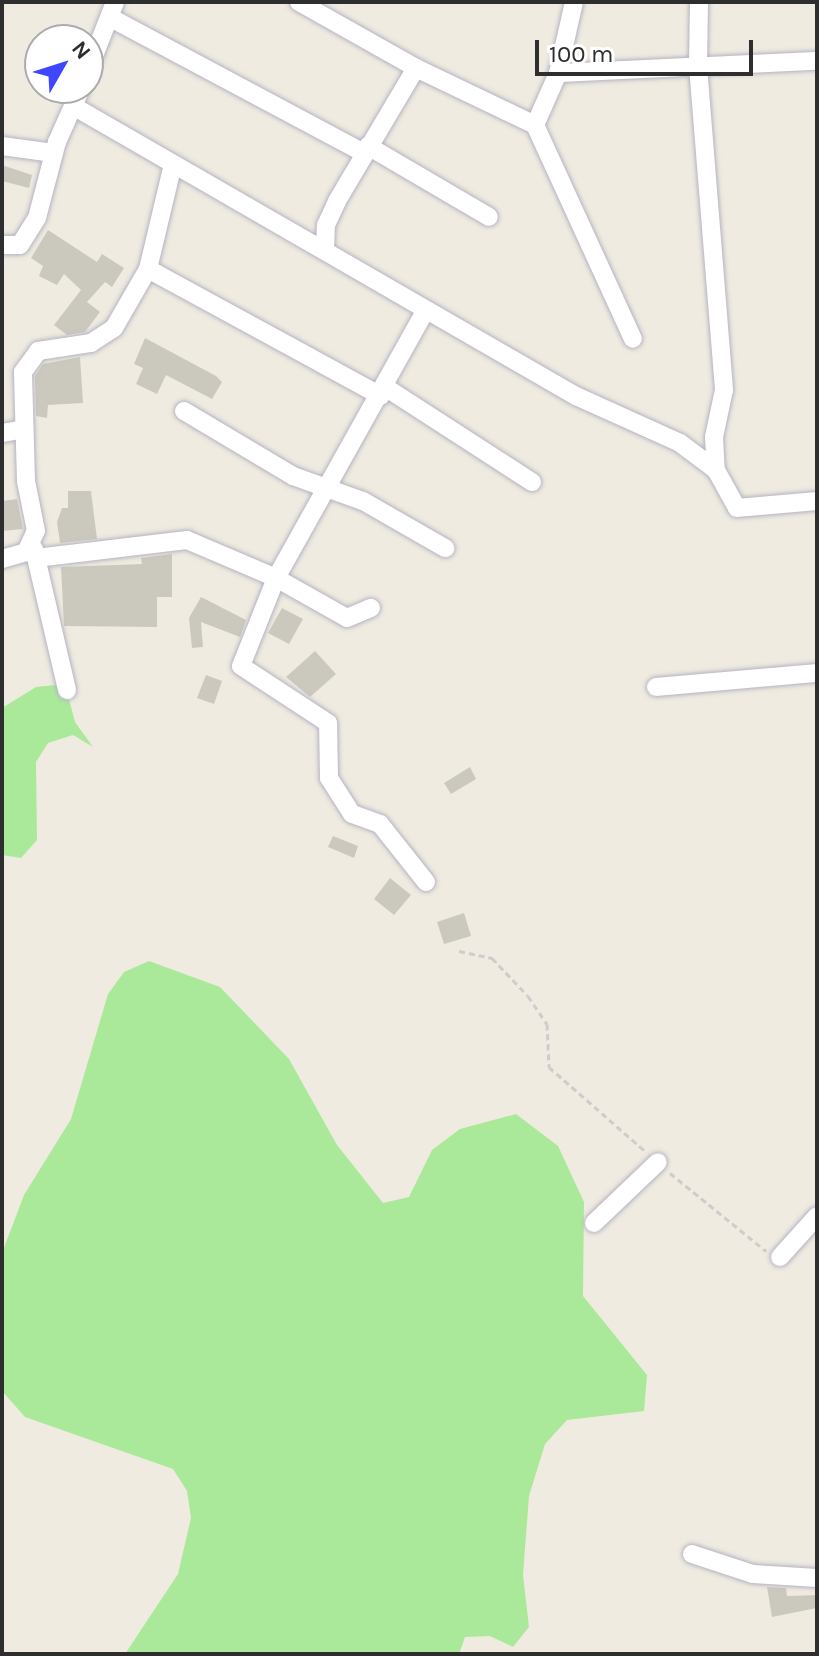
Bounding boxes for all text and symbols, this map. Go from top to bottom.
north arrow [24,24,104,104]
scale bar [539,24,757,74]
text: N [66,36,96,64]
text: 100 m [549,40,614,68]

